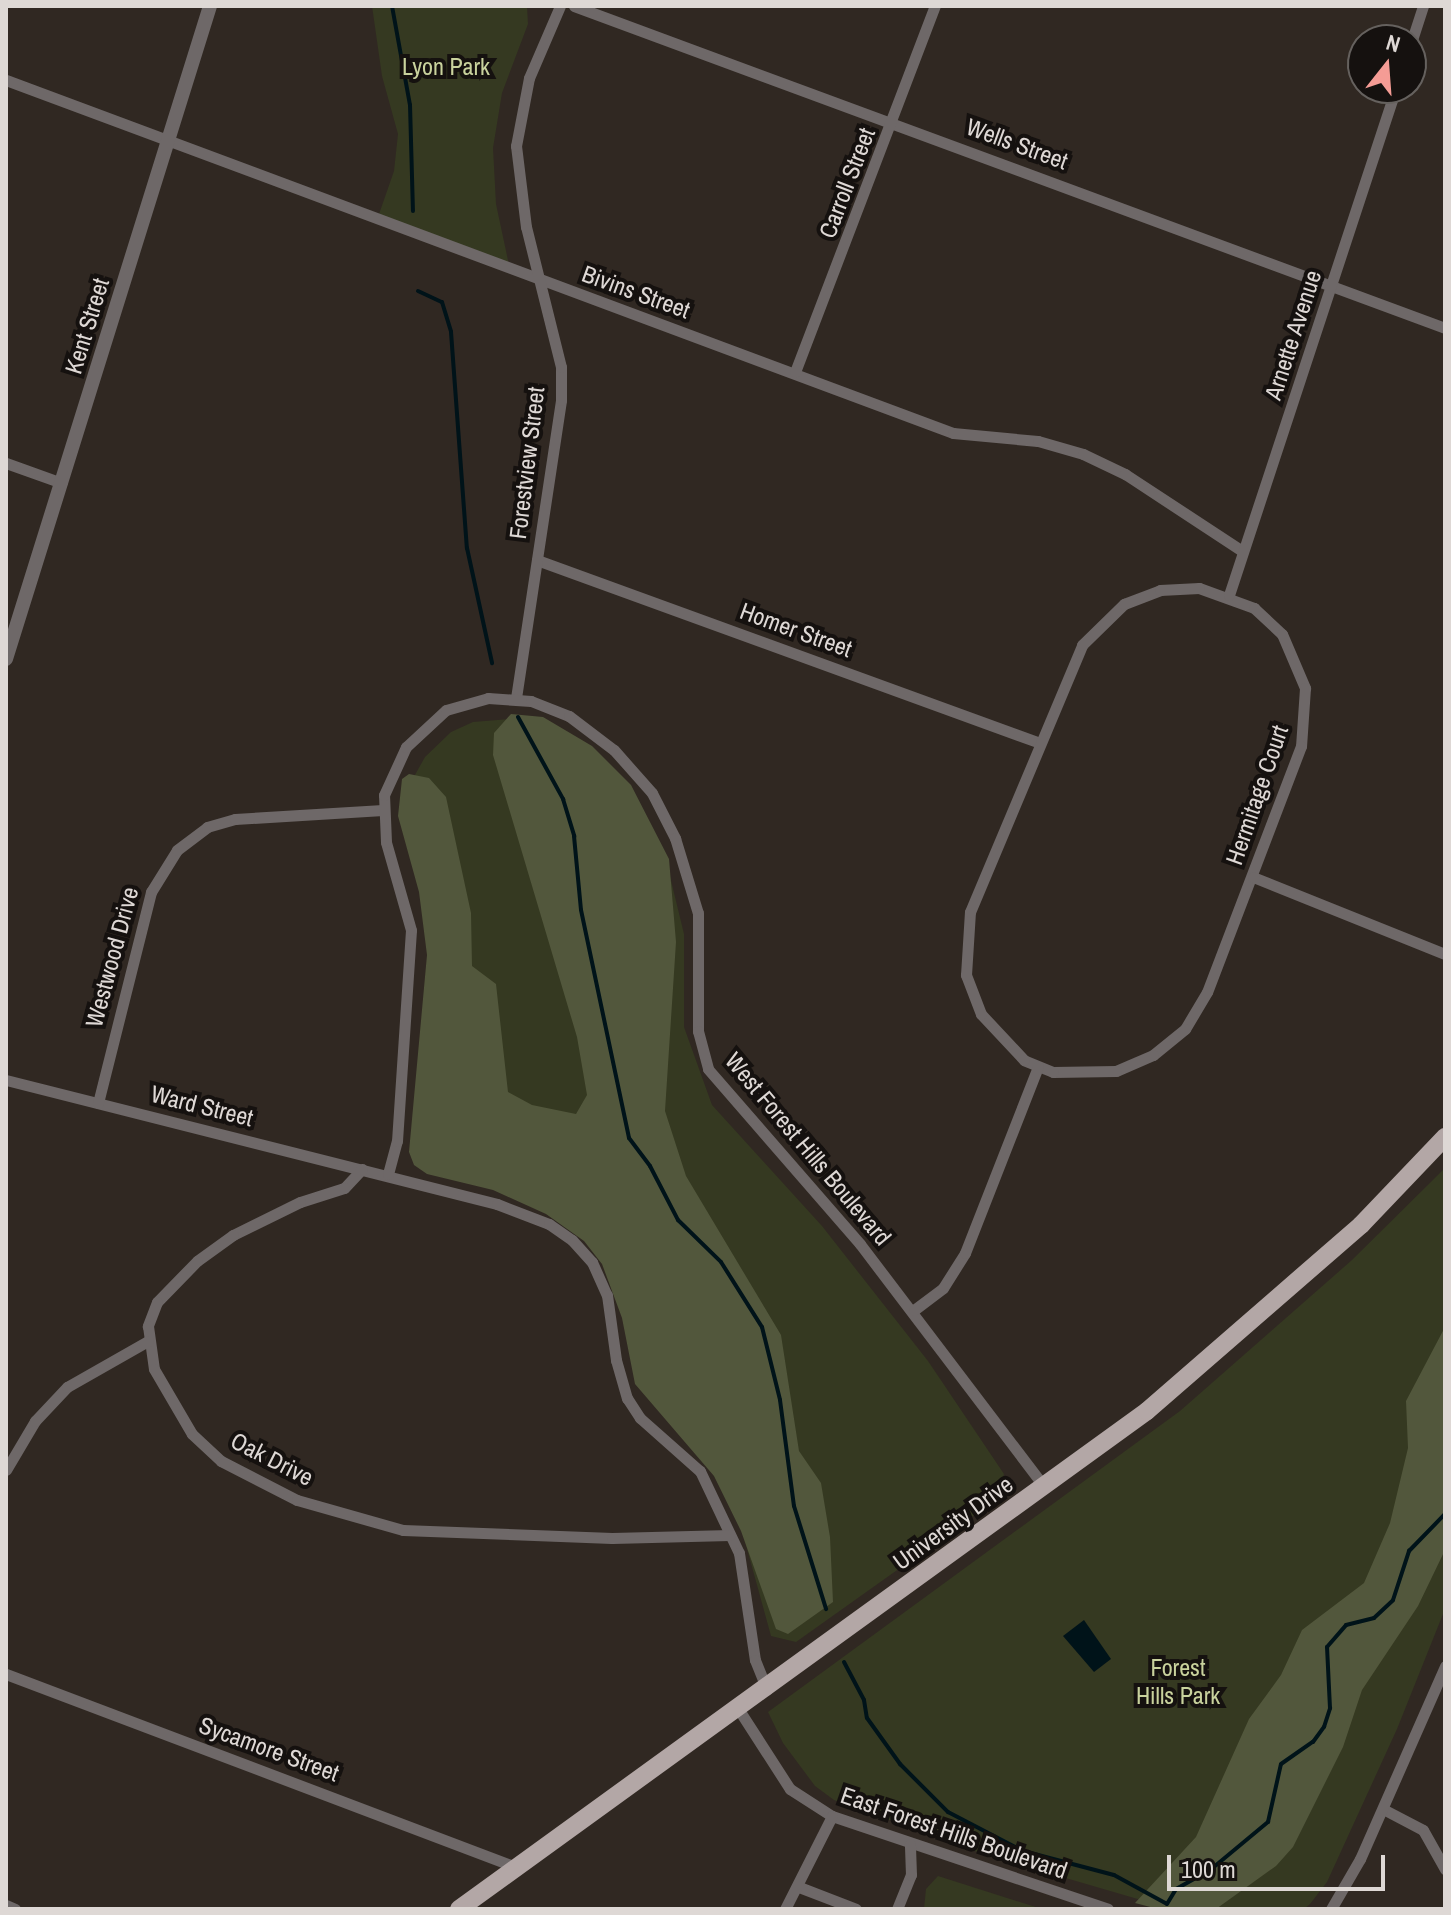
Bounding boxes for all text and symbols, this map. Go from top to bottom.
north arrow [1347,24,1427,104]
text: N [1383,27,1404,59]
park label: Lyon Park [402,53,490,81]
street label: Wells Street [962,112,1072,176]
street label: Carroll Street [813,124,881,242]
street label: Bivins Street [578,259,694,325]
street label: Arnette Avenue [1258,266,1328,404]
street label: Kent Street [59,275,115,377]
street label: Forestview Street [503,385,551,541]
street label: Homer Street [736,596,856,664]
street label: Hermitage Court [1220,722,1294,868]
street label: Westwood Drive [79,884,145,1030]
street label: West Forest Hills Boulevard [719,1047,897,1251]
street label: Ward Street [148,1079,256,1133]
street label: Oak Drive [226,1426,318,1492]
street label: University Drive [887,1470,1019,1576]
park label: Forest Hills Park [1136,1654,1220,1710]
street label: Sycamore Street [195,1710,343,1788]
street label: East Forest Hills Boulevard [837,1781,1071,1885]
scale bar [1171,1839,1389,1889]
text: 100 m [1181,1853,1236,1885]

